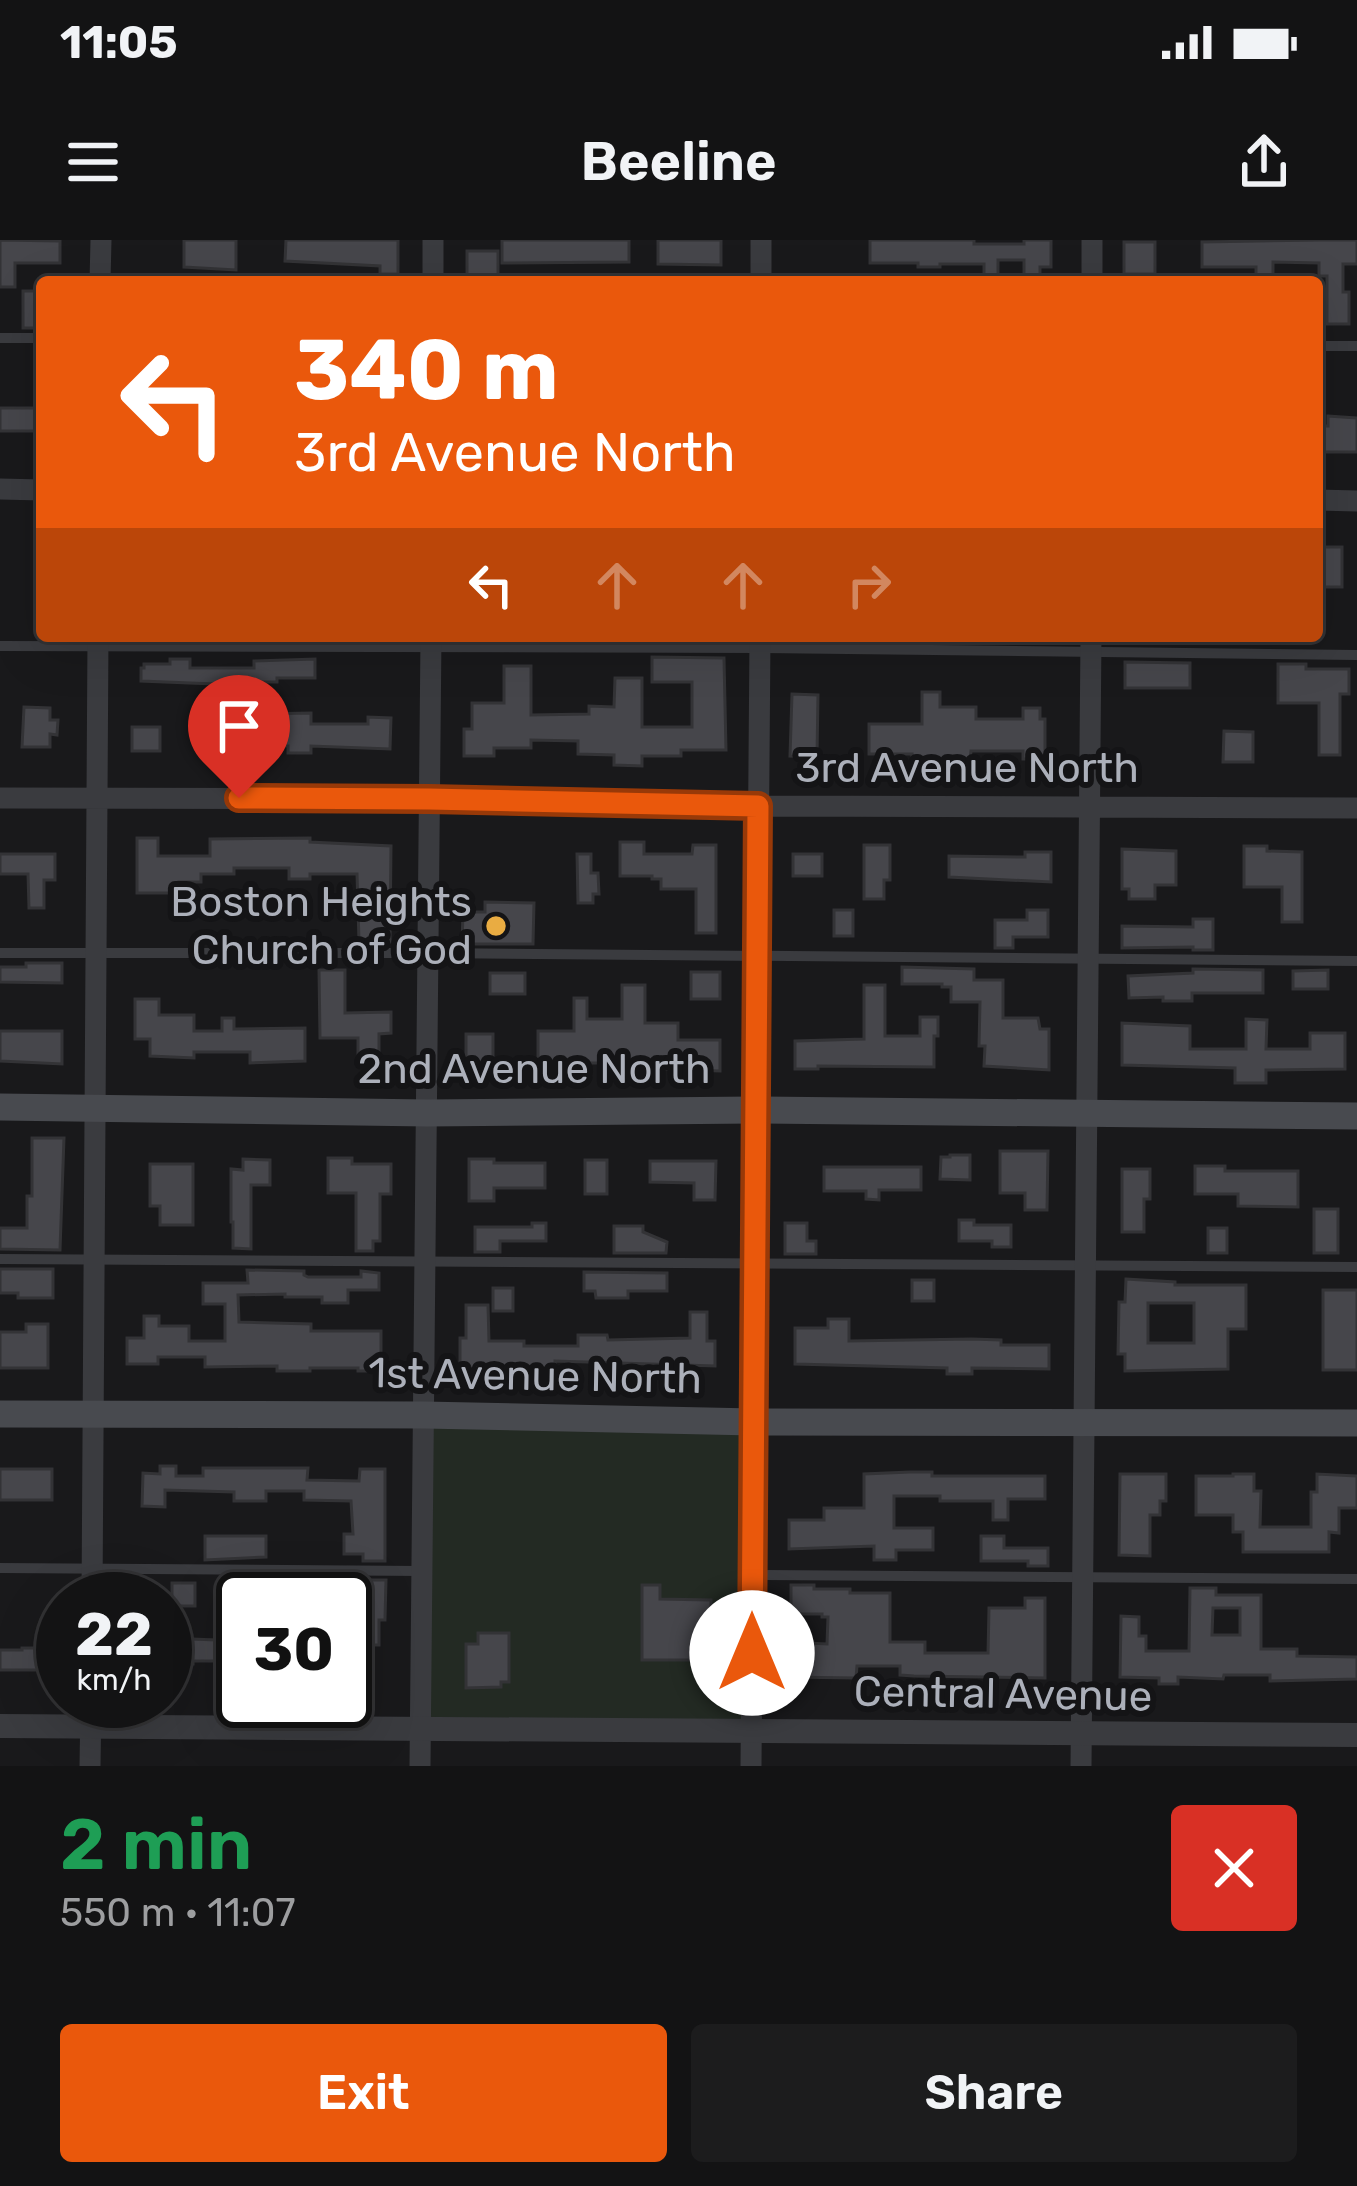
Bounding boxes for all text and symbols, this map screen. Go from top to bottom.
text: 11:05 [60,16,178,69]
icon: menu [60,129,126,195]
icon: share [1231,129,1297,195]
text: Beeline [580,130,777,194]
text: 340 m [294,320,559,420]
icon: left [96,324,252,480]
text: 3rd Avenue North [294,421,736,485]
icon: left [458,552,524,618]
icon: ahead [584,552,650,618]
icon: ahead [710,552,776,618]
icon: right [836,552,902,618]
pin [188,675,290,798]
icon: arrive [206,693,272,759]
street label: 3rd Avenue North [795,743,1139,793]
place label: Boston Heights Church of God [170,877,472,975]
marker: Boston Heights Church of God [483,913,509,939]
street label: 2nd Avenue North [358,1044,710,1094]
street label: 1st Avenue North [368,1348,702,1404]
speed limit sign: 30 [216,1572,372,1728]
position arrow [689,1590,815,1716]
text: 22 [75,1599,153,1670]
text: km/h [77,1662,151,1698]
street label: Central Avenue [853,1666,1153,1722]
text: 2 min [60,1802,252,1887]
button: close [1171,1805,1297,1931]
text: 550 m · 11:07 [60,1890,295,1936]
button: Exit [60,2024,667,2162]
button: Share [691,2024,1297,2162]

